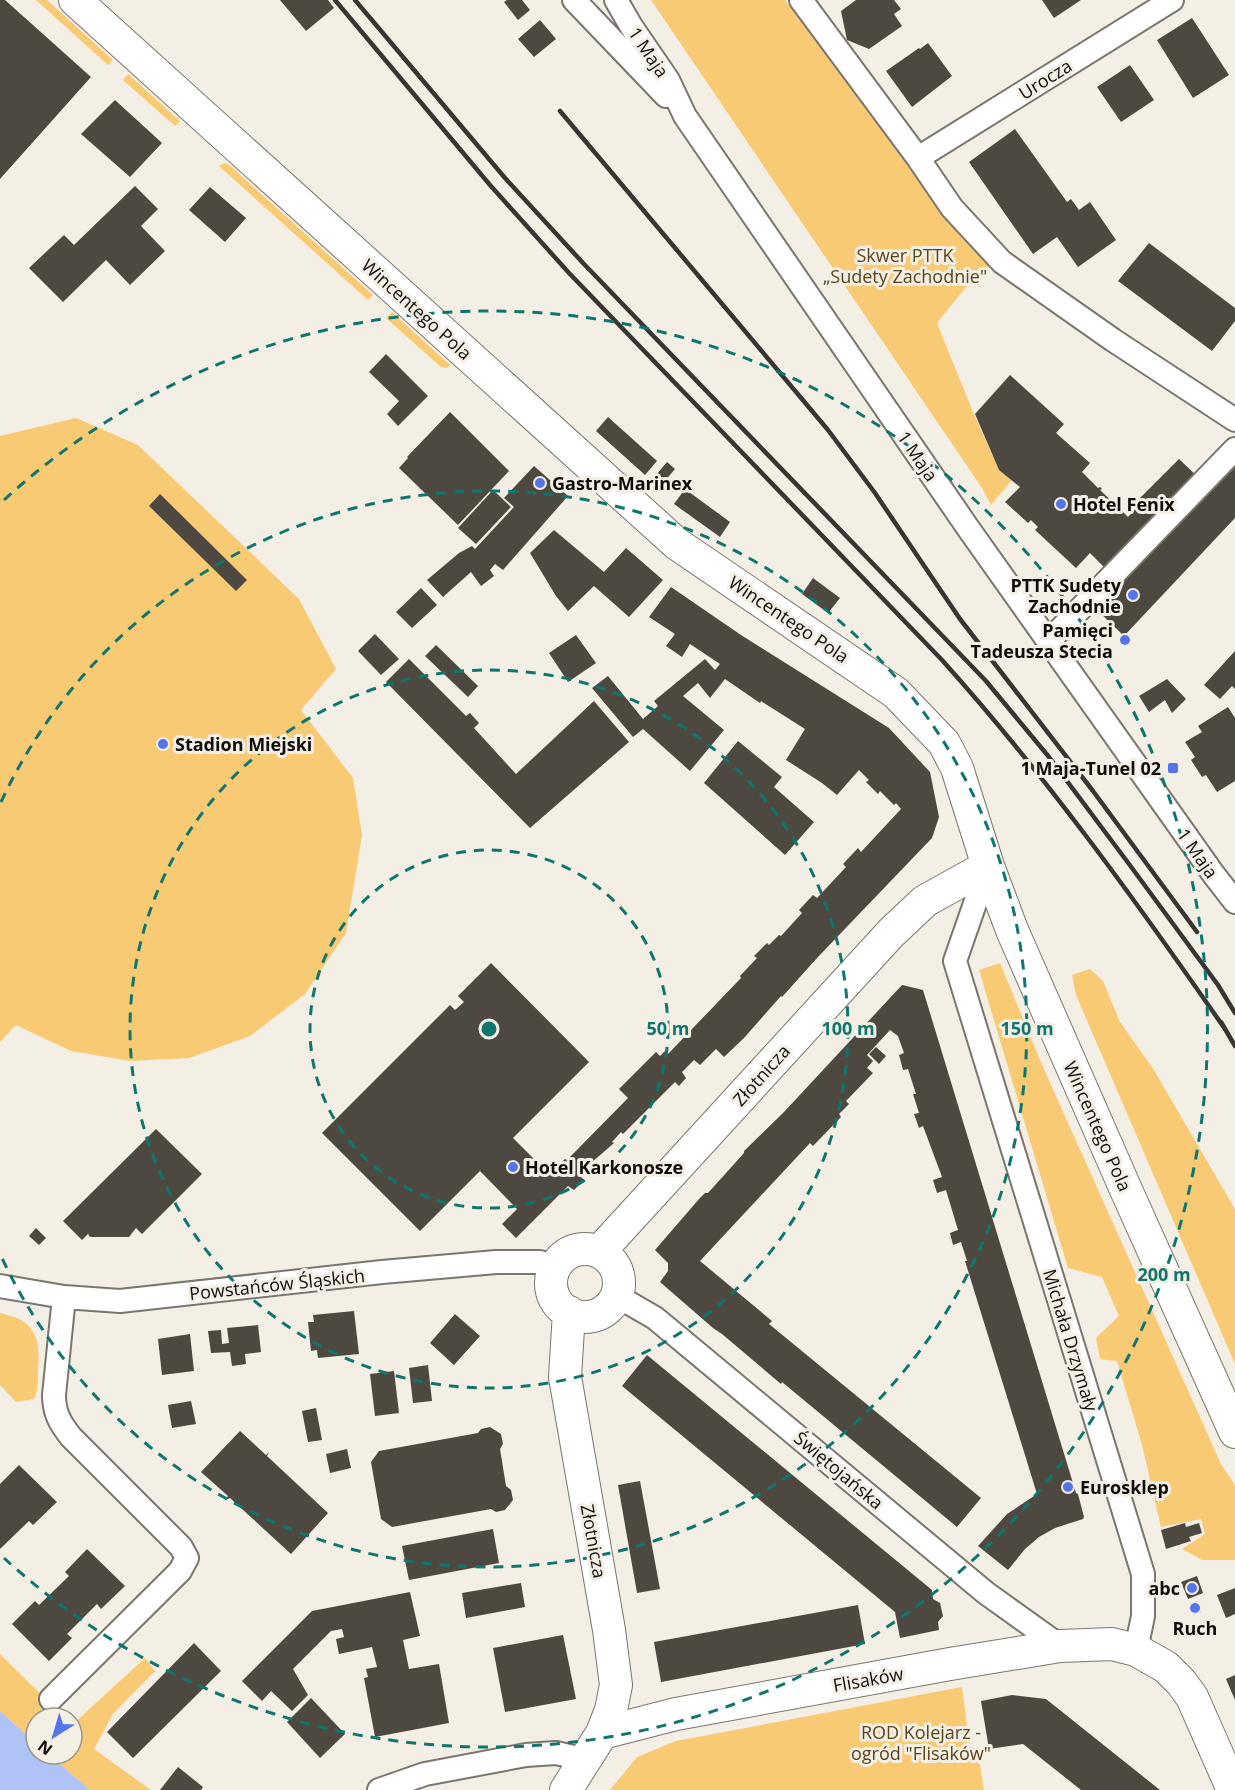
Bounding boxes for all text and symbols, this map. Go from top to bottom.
street label: 1 Maja [623,22,675,82]
street label: Urocza [1014,53,1076,105]
park label: Skwer PTTK „Sudety Zachodnie" [823,243,987,288]
street label: Wincentego Pola [357,253,477,365]
street label: 1 Maja [892,426,944,486]
place label: Gastro-Marinex [552,471,693,495]
marker: Gastro-Marinex [533,476,547,490]
place label: Hotel Fenix [1073,492,1175,516]
marker: Hotel Fenix [1054,497,1068,511]
street label: Wincentego Pola [724,570,854,668]
place label: PTTK Sudety Zachodnie [1010,573,1122,618]
marker: PTTK Sudety Zachodnie [1126,588,1140,602]
place label: Pamięci Tadeusza Stecia [971,618,1113,663]
marker: Pamięci Tadeusza Stecia [1118,633,1132,647]
place label: Stadion Miejski [175,732,312,756]
marker: Stadion Miejski [156,737,170,751]
place label: 1 Maja-Tunel 02 [1021,756,1161,780]
marker: 1 Maja-Tunel 02 [1166,761,1180,775]
street label: 1 Maja [1172,823,1224,883]
text: 50 m [647,1016,689,1040]
text: 100 m [821,1016,875,1040]
text: 150 m [1000,1016,1054,1040]
centre of rings [479,1019,499,1039]
street label: Złotnicza [727,1039,795,1111]
street label: Wincentego Pola [1059,1057,1137,1195]
place label: Hotel Karkonosze [525,1155,683,1179]
marker: Hotel Karkonosze [506,1160,520,1174]
text: 200 m [1137,1262,1191,1286]
street label: Powstańców Śląskich [188,1263,366,1305]
street label: Michała Drzymały [1038,1266,1104,1415]
street label: Świętojańska [789,1426,889,1514]
place label: Eurosklep [1080,1475,1169,1499]
marker: Eurosklep [1061,1480,1075,1494]
street label: Złotnicza [576,1502,612,1580]
place label: abc [1148,1576,1180,1600]
marker: abc [1185,1581,1199,1595]
marker: Ruch [1188,1601,1202,1615]
place label: Ruch [1173,1616,1217,1640]
street label: Flisaków [831,1661,905,1697]
north arrow [24,1706,84,1766]
park label: ROD Kolejarz - ogród "Flisaków" [851,1720,991,1765]
text: N [33,1735,57,1761]

